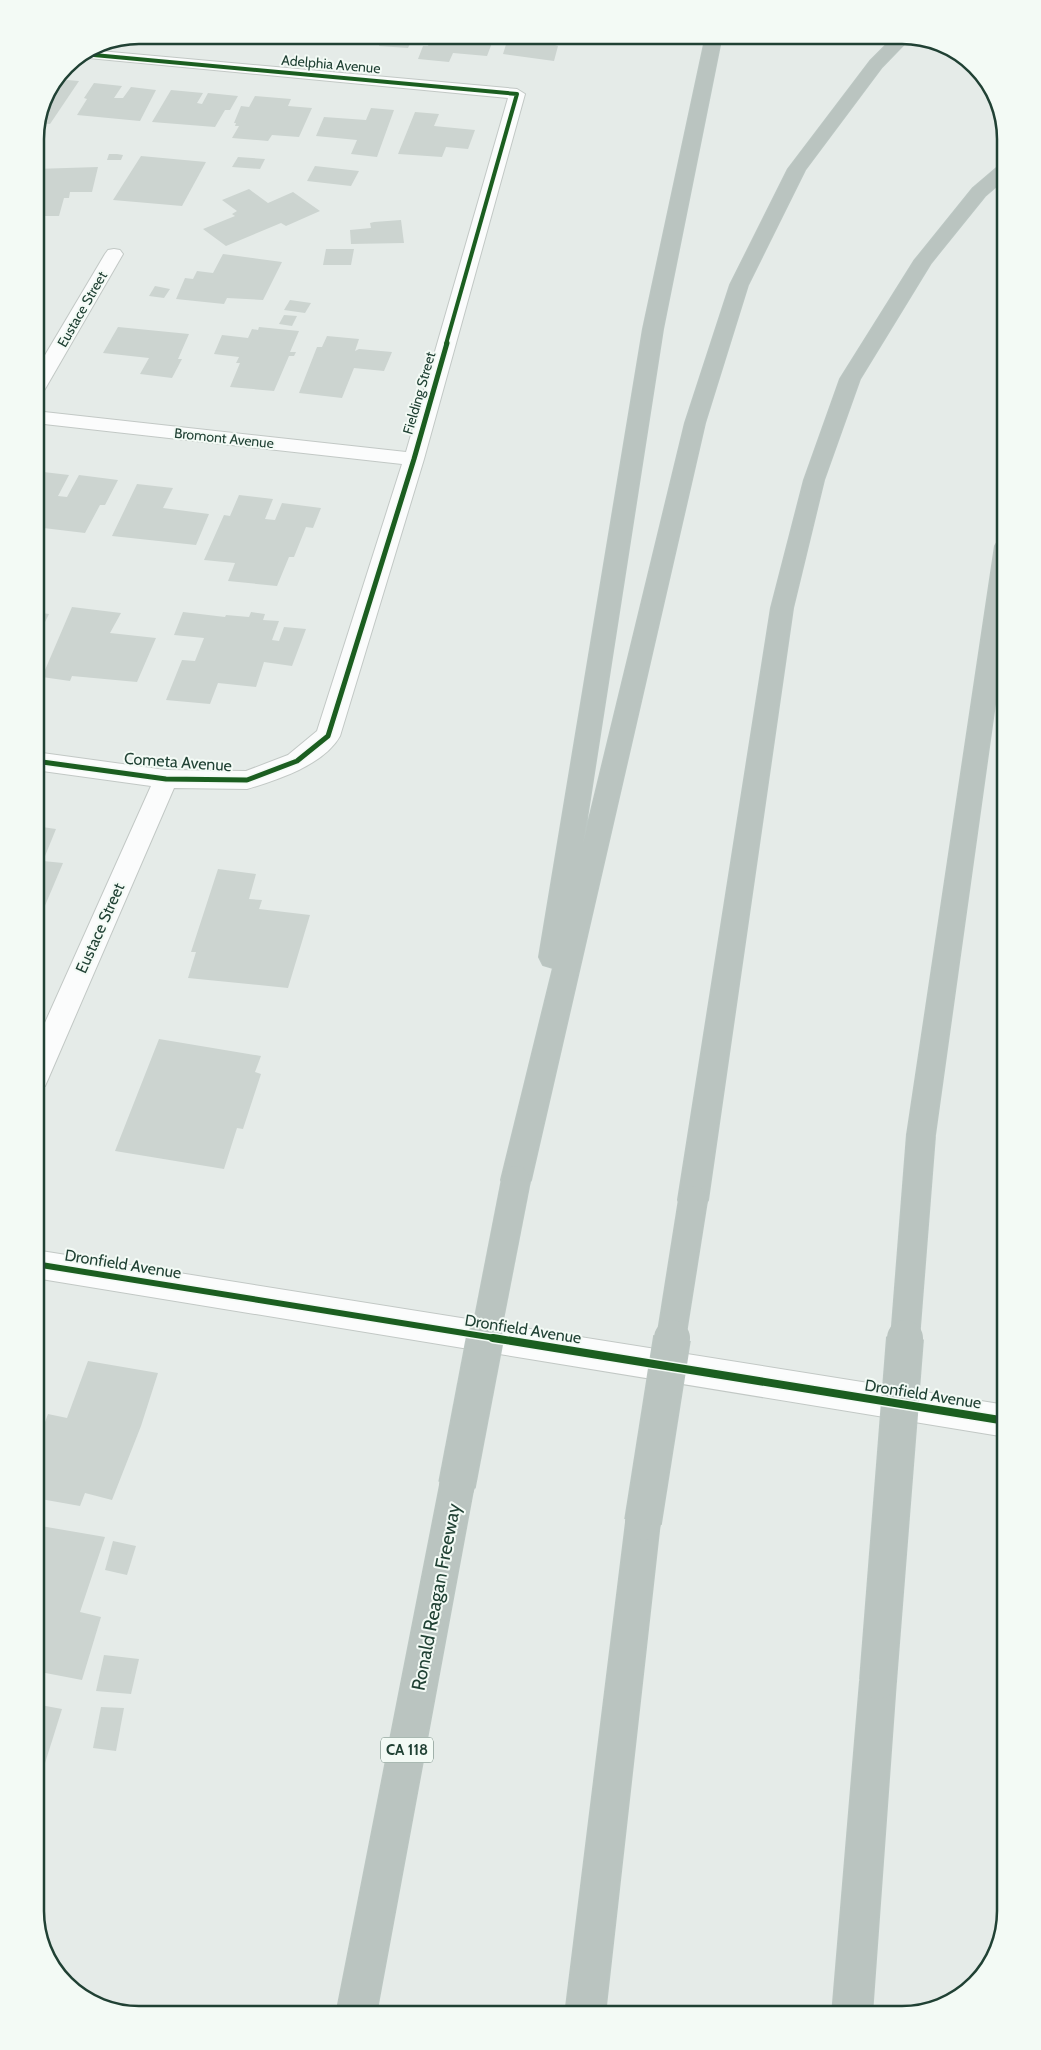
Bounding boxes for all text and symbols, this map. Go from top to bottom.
street label: Adelphia Avenue [281,51,381,77]
street label: Eustace Street [53,268,111,350]
street label: Fielding Street [399,349,439,436]
street label: Bromont Avenue [173,424,275,452]
street label: Cometa Avenue [123,749,233,775]
street label: Eustace Street [72,879,129,976]
street label: Dronfield Avenue [63,1245,183,1283]
street label: Dronfield Avenue [463,1310,583,1348]
street label: Dronfield Avenue [863,1375,983,1413]
street label: Ronald Reagan Freeway [407,1501,466,1693]
road number: CA 118 [381,1738,433,1762]

